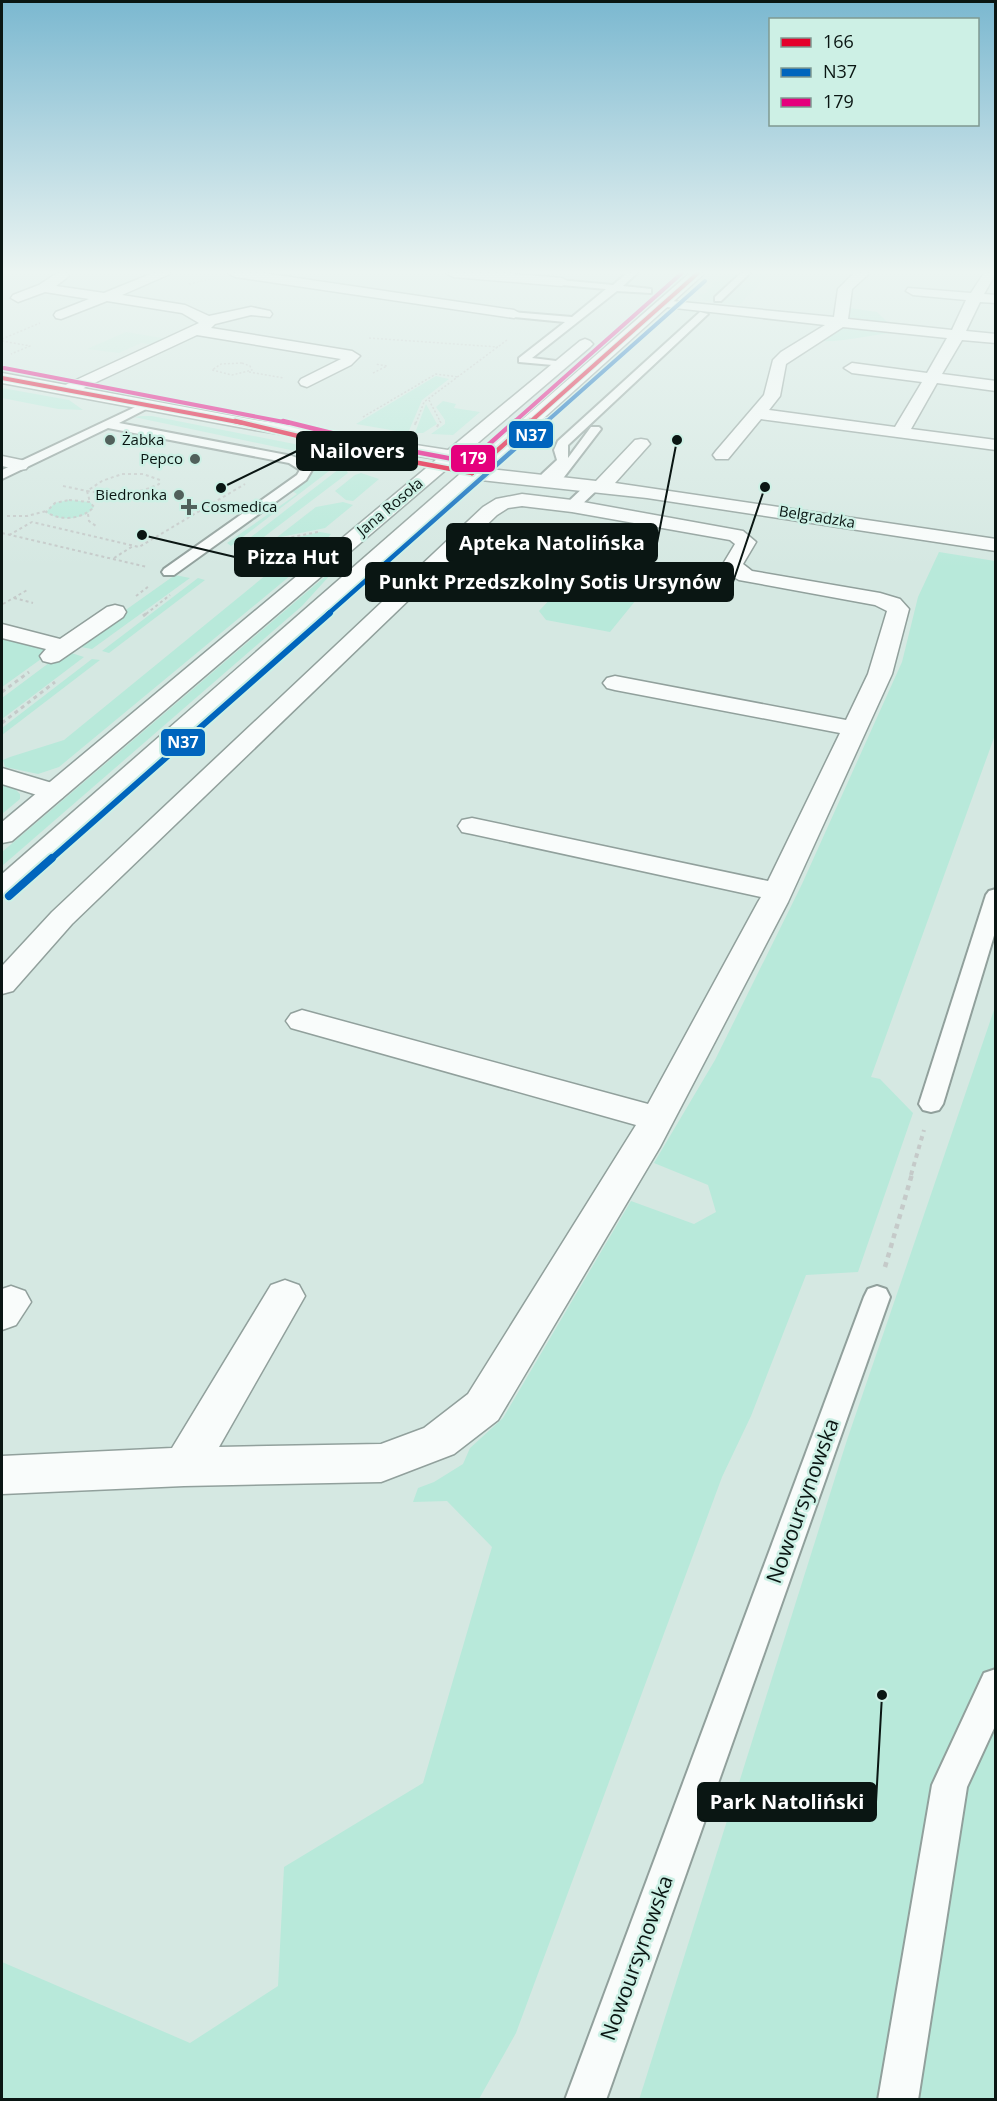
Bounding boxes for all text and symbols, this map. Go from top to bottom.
legend [769,18,979,126]
text: 166 [823,29,854,53]
text: N37 [823,59,857,83]
text: 179 [823,89,854,113]
line badge: N37 [508,420,554,449]
text: N37 [515,424,547,446]
place label: Żabka [122,429,164,449]
callout: Nailovers [297,432,417,470]
marker: Żabka [103,433,117,447]
text: Nailovers [309,437,405,464]
line badge: 179 [450,444,496,473]
text: 179 [459,447,487,469]
place label: Pepco [140,448,183,468]
marker: Pepco [188,452,202,466]
street label: Jana Rosoła [351,473,427,541]
place label: Biedronka [95,484,167,504]
marker: Biedronka [172,488,186,502]
place label: Cosmedica [201,496,277,516]
marker: Cosmedica [182,500,196,514]
street label: Belgradzka [778,500,857,532]
callout: Apteka Natolińska [447,524,657,562]
text: Apteka Natolińska [459,529,645,556]
callout: Pizza Hut [235,538,351,576]
text: Pizza Hut [247,543,340,570]
callout: Punkt Przedszkolny Sotis Ursynów [366,563,733,601]
text: Punkt Przedszkolny Sotis Ursynów [379,568,721,595]
line badge: N37 [160,728,206,757]
text: N37 [167,731,199,753]
street label: Nowoursynowska [759,1414,845,1587]
callout: Park Natoliński [698,1783,876,1821]
text: Park Natoliński [710,1788,864,1815]
street label: Nowoursynowska [593,1871,679,2044]

